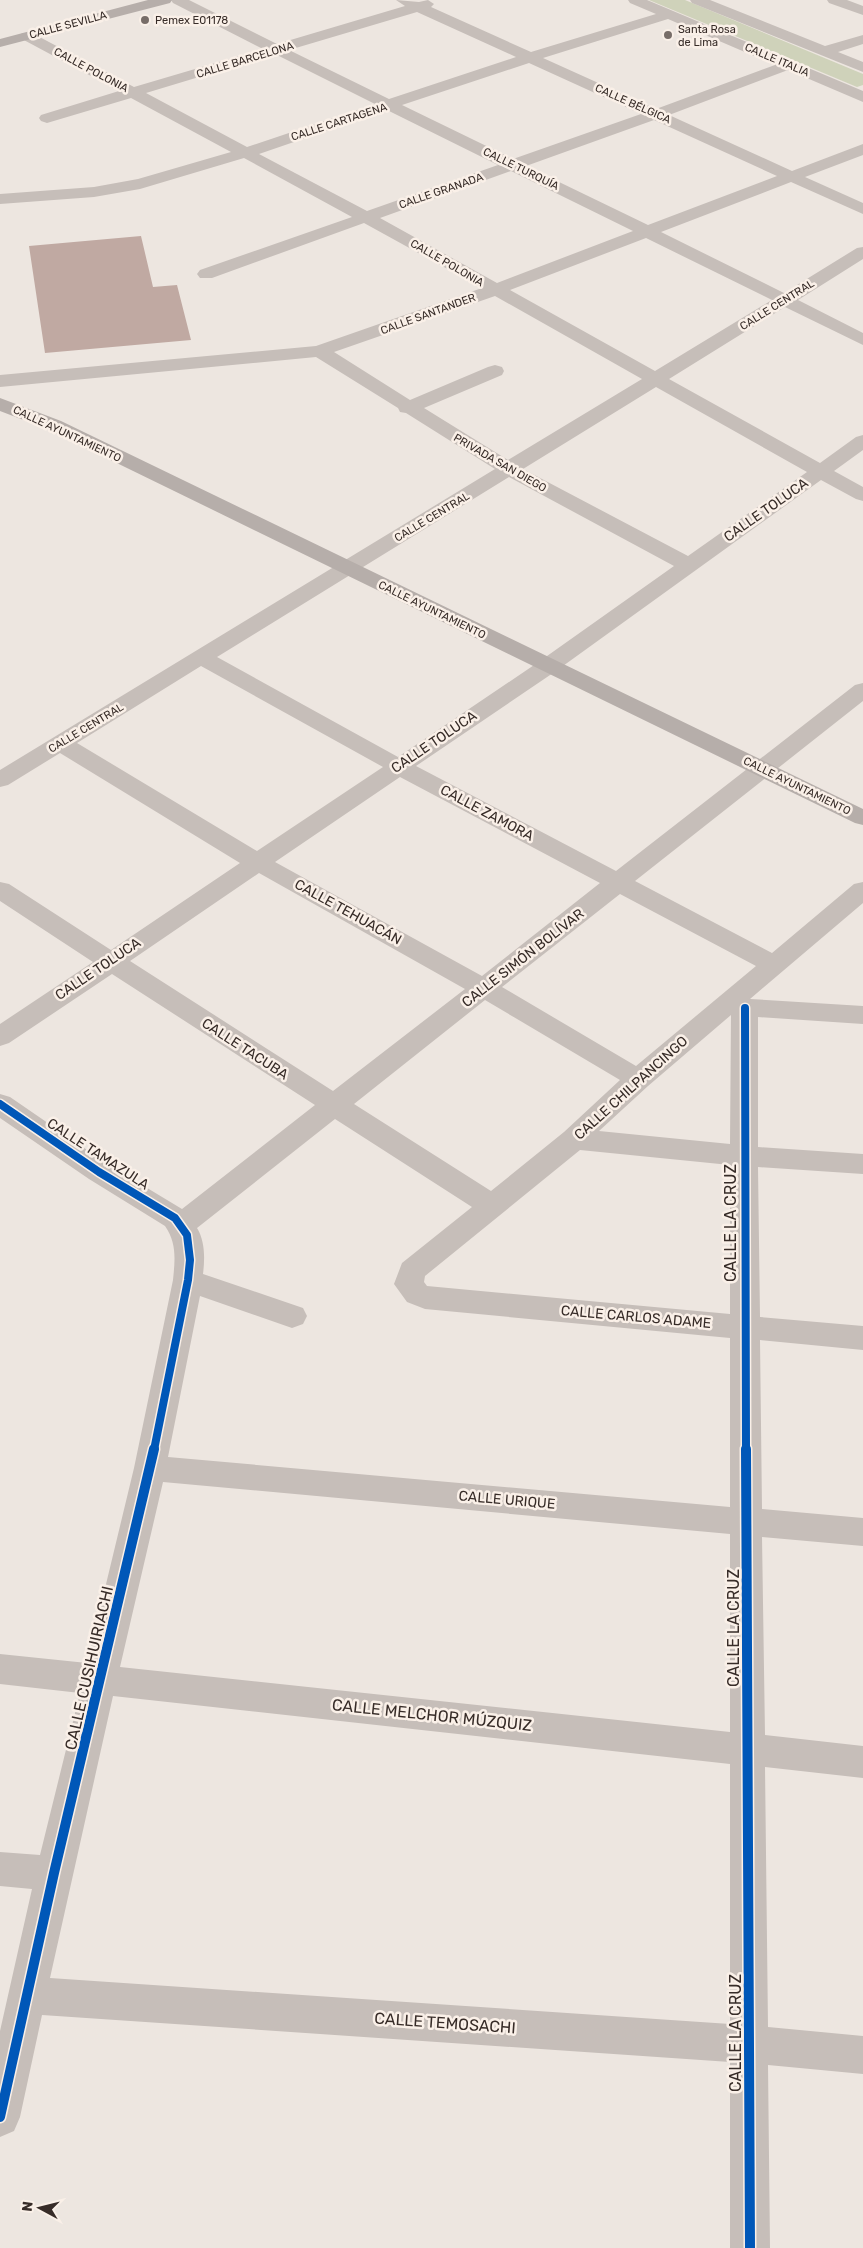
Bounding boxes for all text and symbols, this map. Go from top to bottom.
street label: CALLE SEVILLA [28,8,109,42]
marker: Pemex E01178 [139,14,151,26]
place label: Pemex E01178 [155,14,228,27]
place label: Santa Rosa de Lima [678,23,736,49]
marker: Santa Rosa de Lima [662,29,674,41]
street label: CALLE BARCELONA [195,39,296,81]
street label: CALLE ITALIA [743,41,812,80]
street label: CALLE POLONIA [52,45,131,95]
street label: CALLE BÉLGICA [593,81,673,127]
street label: CALLE CARTAGENA [289,100,389,144]
street label: CALLE TURQUÍA [481,145,562,193]
street label: CALLE GRANADA [397,170,485,212]
street label: CALLE POLONIA [408,237,486,290]
street label: CALLE CENTRAL [737,277,817,333]
street label: CALLE SANTANDER [379,291,477,337]
street label: CALLE AYUNTAMIENTO [11,403,123,465]
street label: PRIVADA SAN DIEGO [451,431,549,495]
street label: CALLE TOLUCA [720,474,812,545]
street label: CALLE CENTRAL [392,490,472,544]
street label: CALLE AYUNTAMIENTO [376,578,488,642]
street label: CALLE CENTRAL [46,701,126,755]
street label: CALLE TOLUCA [388,707,480,777]
street label: CALLE AYUNTAMIENTO [741,754,853,818]
street label: CALLE ZAMORA [437,781,537,845]
street label: CALLE TEHUACÁN [292,875,405,948]
street label: CALLE SIMÓN BOLÍVAR [458,904,587,1011]
street label: CALLE TOLUCA [52,934,144,1004]
street label: CALLE TACUBA [198,1015,292,1084]
street label: CALLE CHILPANCINGO [571,1033,691,1143]
street label: CALLE TAMAZULA [44,1115,153,1194]
street label: CALLE LA CRUZ [721,1164,740,1282]
street label: CALLE CARLOS ADAME [560,1302,712,1332]
street label: CALLE URIQUE [458,1487,556,1513]
street label: CALLE LA CRUZ [724,1569,743,1687]
street label: CALLE CUSIHUIRIACHI [61,1584,117,1752]
street label: CALLE MELCHOR MÚZQUIZ [331,1694,533,1735]
street label: CALLE LA CRUZ [726,1974,745,2092]
street label: CALLE TEMOSACHI [374,2009,516,2037]
north arrow [15,2183,65,2233]
text: N [19,2200,37,2213]

